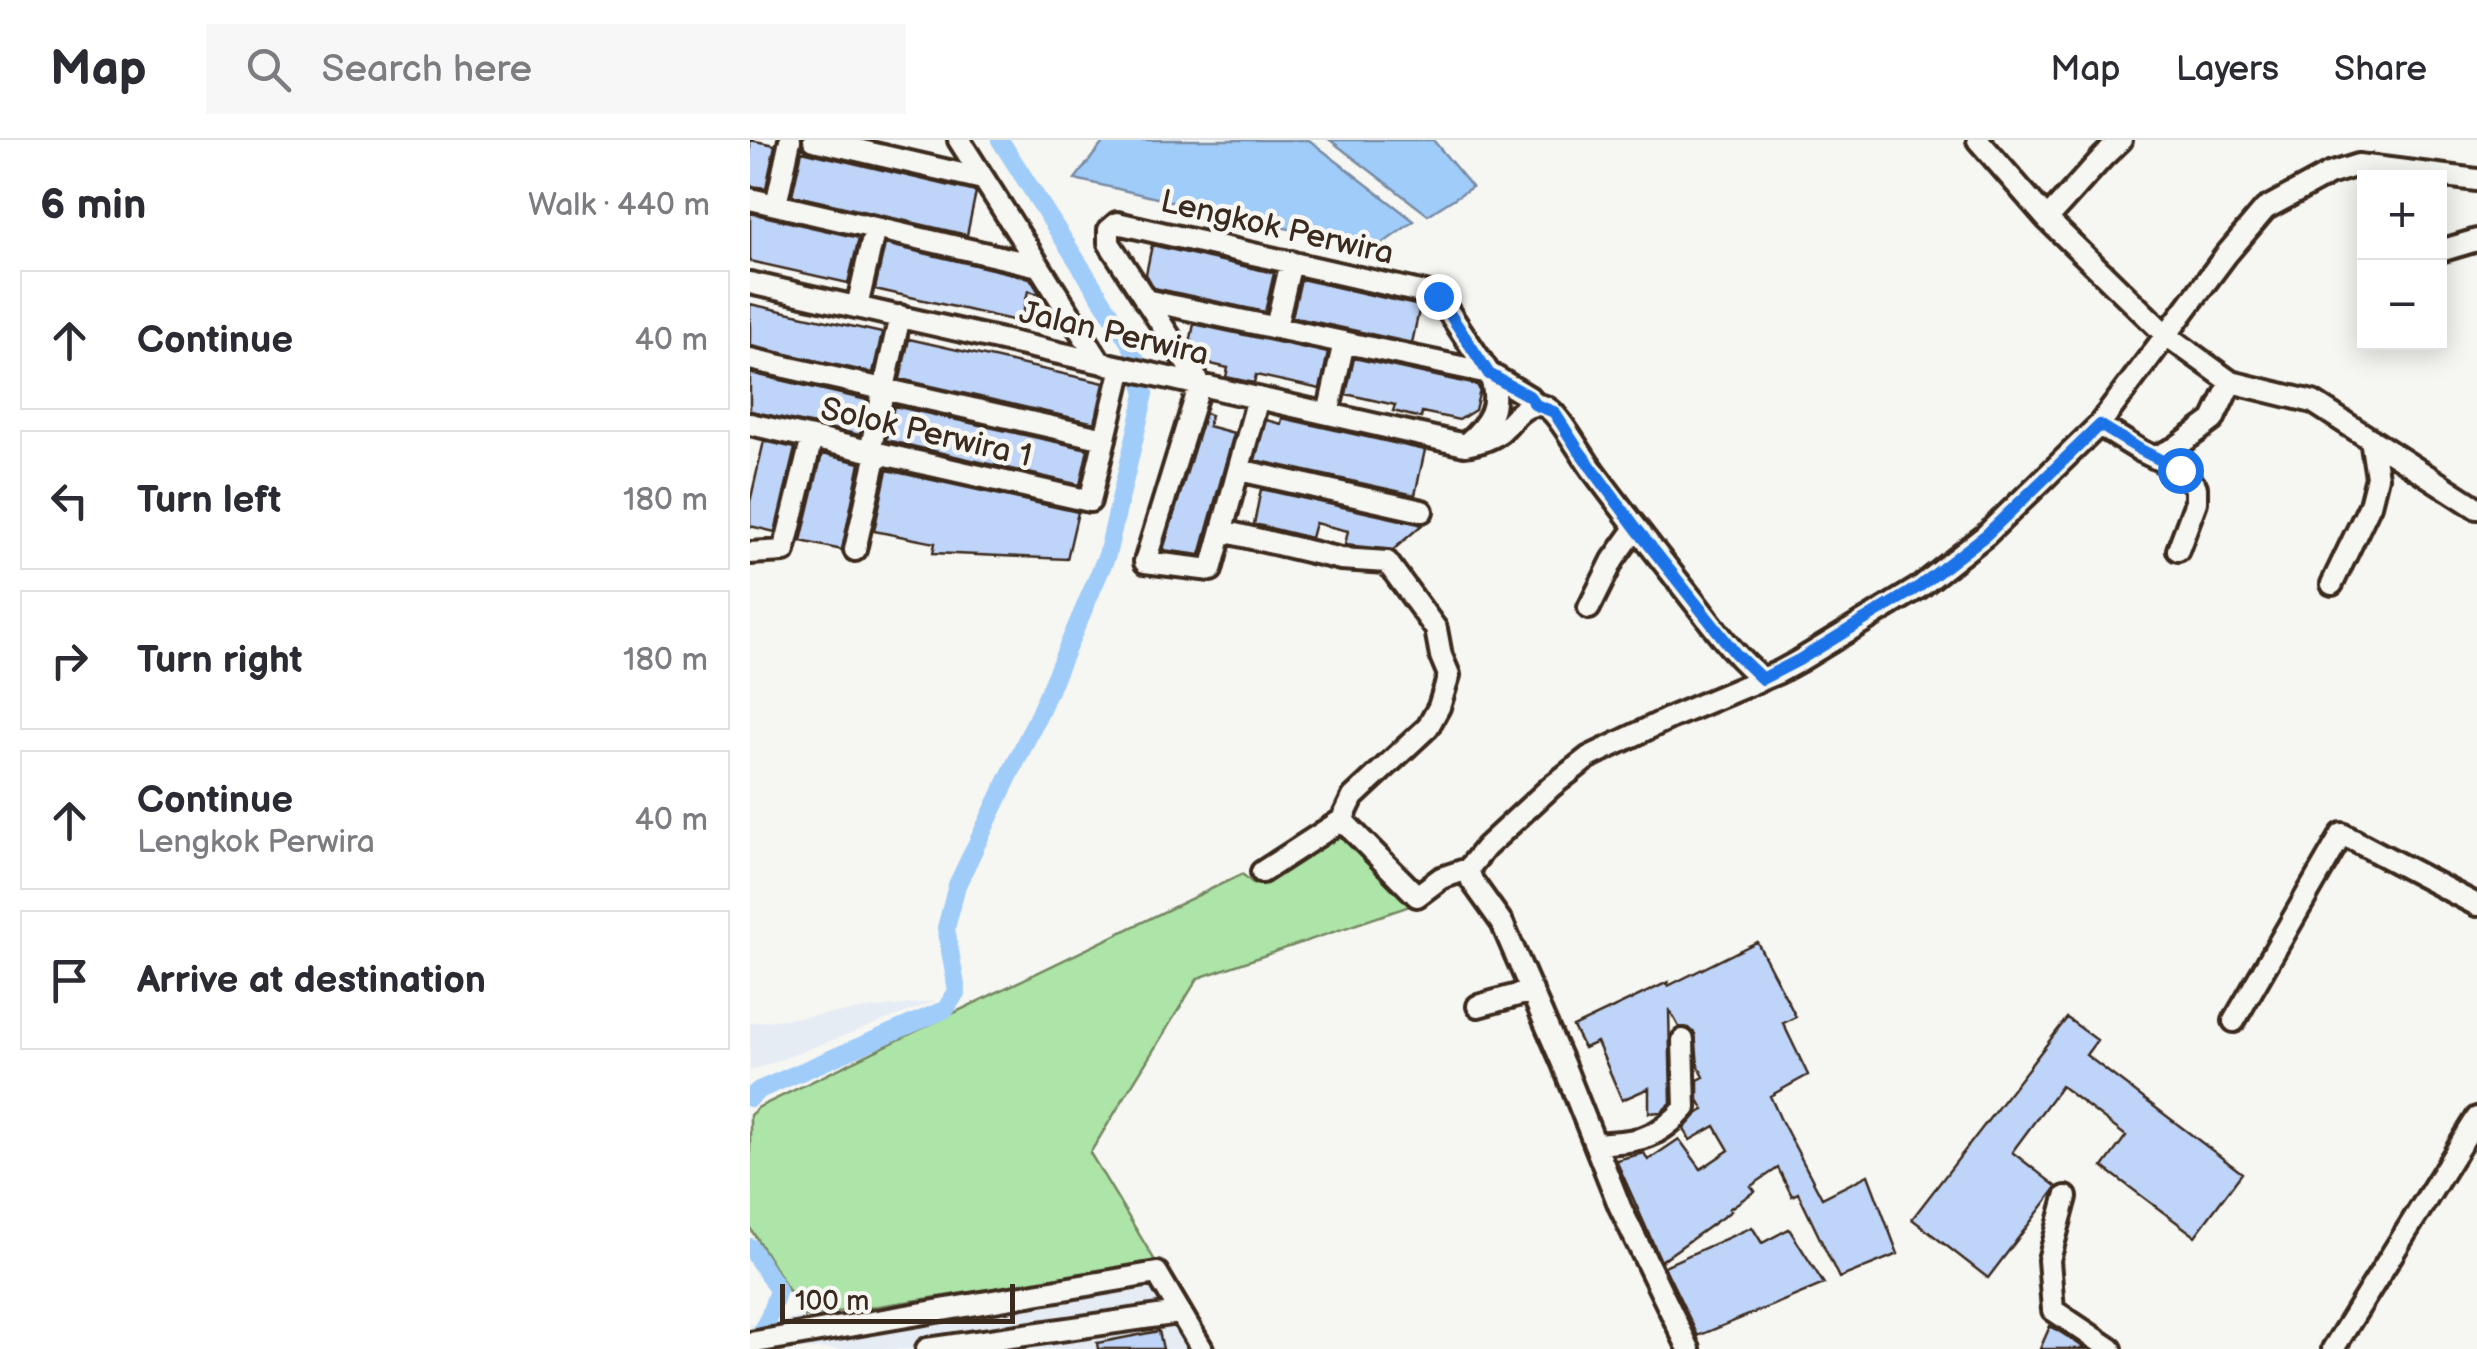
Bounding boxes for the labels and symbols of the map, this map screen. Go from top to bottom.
street label: Lengkok Perwira [1157,182,1397,274]
route end [1416,274,1462,320]
street label: Jalan Perwira [1015,293,1213,375]
street label: Solok Perwira 1 [817,390,1035,476]
route start [2158,448,2204,494]
scale bar [780,1279,1015,1324]

